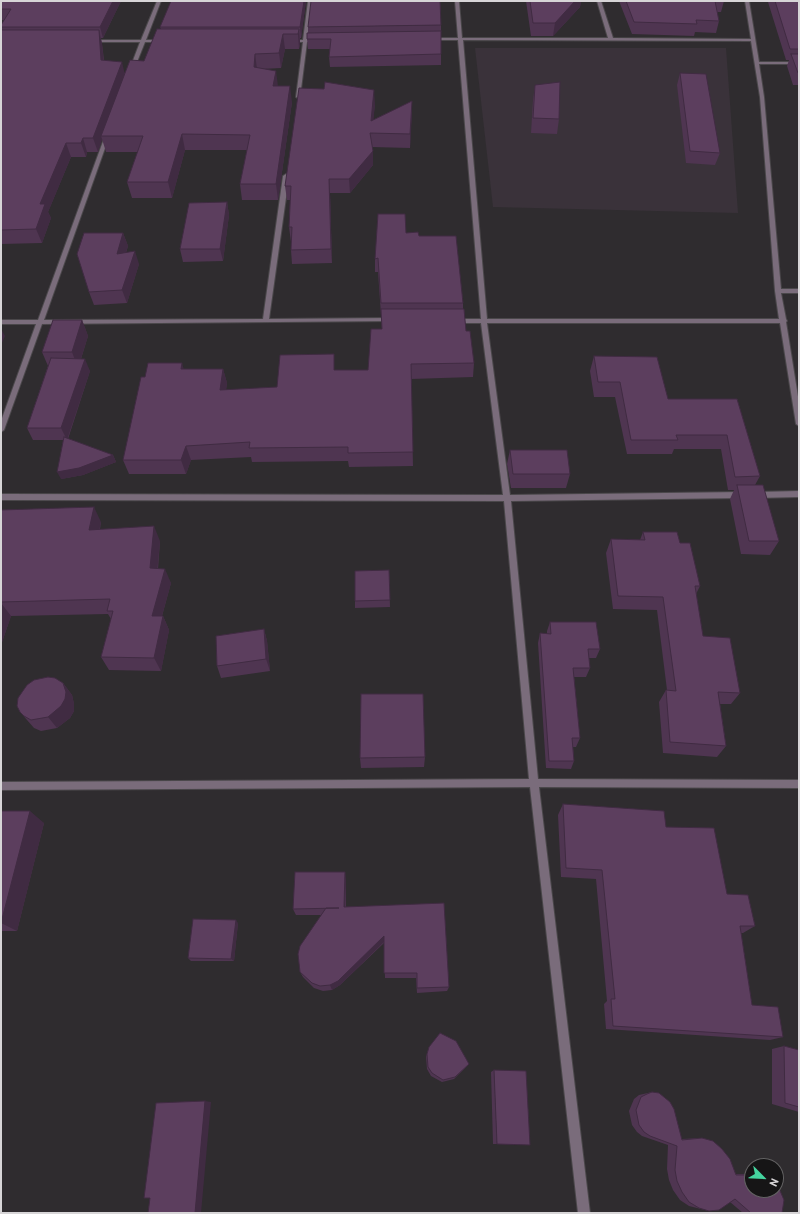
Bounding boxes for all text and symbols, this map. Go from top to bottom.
north arrow [744,1158,784,1198]
text: N [767,1177,782,1189]

